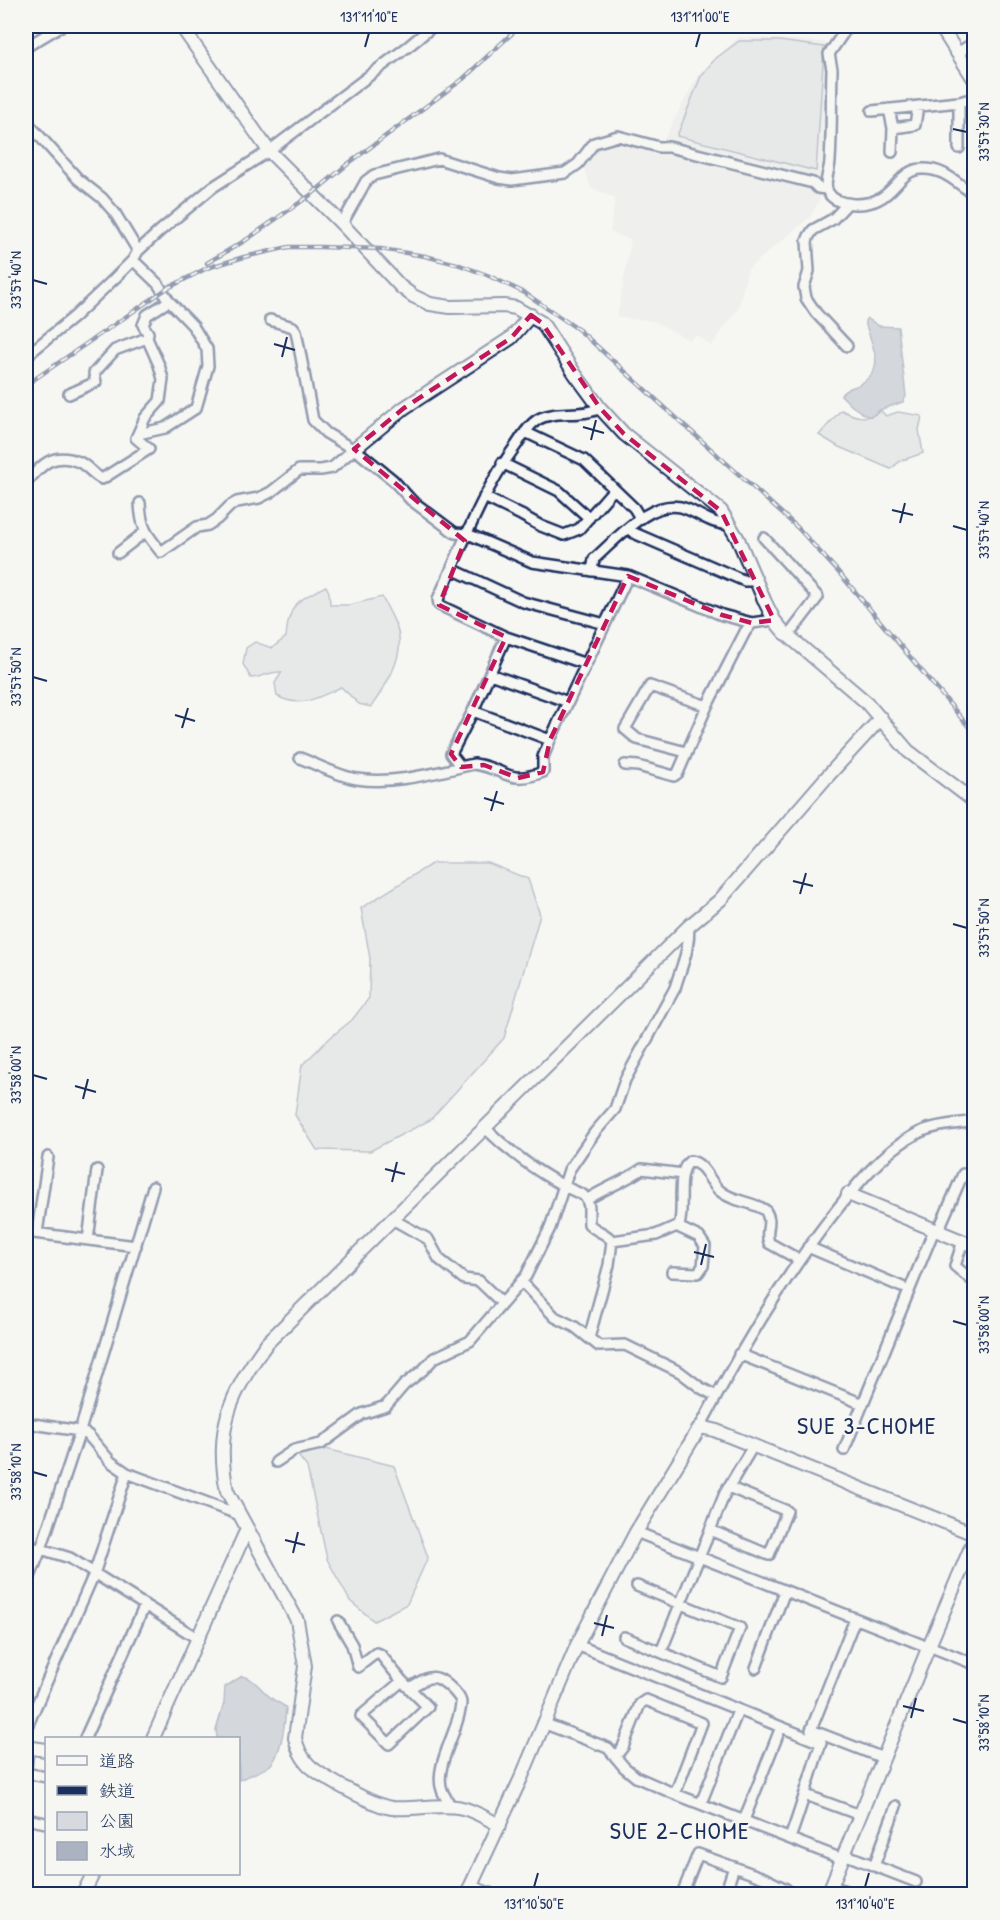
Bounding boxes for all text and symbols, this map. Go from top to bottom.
text: 131°11'10"E [340,6,398,27]
text: 131°11'00"E [670,6,730,27]
text: 33°57'30"N [973,102,994,162]
text: 33°57'40"N [5,251,26,309]
text: 33°57'40"N [973,501,994,559]
text: 33°57'50"N [5,648,26,706]
text: 33°57'50"N [973,899,994,957]
text: 33°58'00"N [5,1046,26,1104]
text: 33°58'00"N [973,1296,994,1354]
district label: SUE 3-CHOME [797,1409,937,1441]
text: 33°58'10"N [5,1444,26,1500]
text: 33°58'10"N [973,1695,994,1751]
legend [45,1737,240,1875]
text: 道路 [99,1748,135,1773]
text: 鉄道 [99,1778,135,1803]
text: 公園 [99,1808,135,1833]
district label: SUE 2-CHOME [610,1814,750,1846]
text: 水域 [99,1838,135,1863]
text: 131°10'50"E [504,1893,564,1914]
text: 131°10'40"E [835,1893,895,1914]

